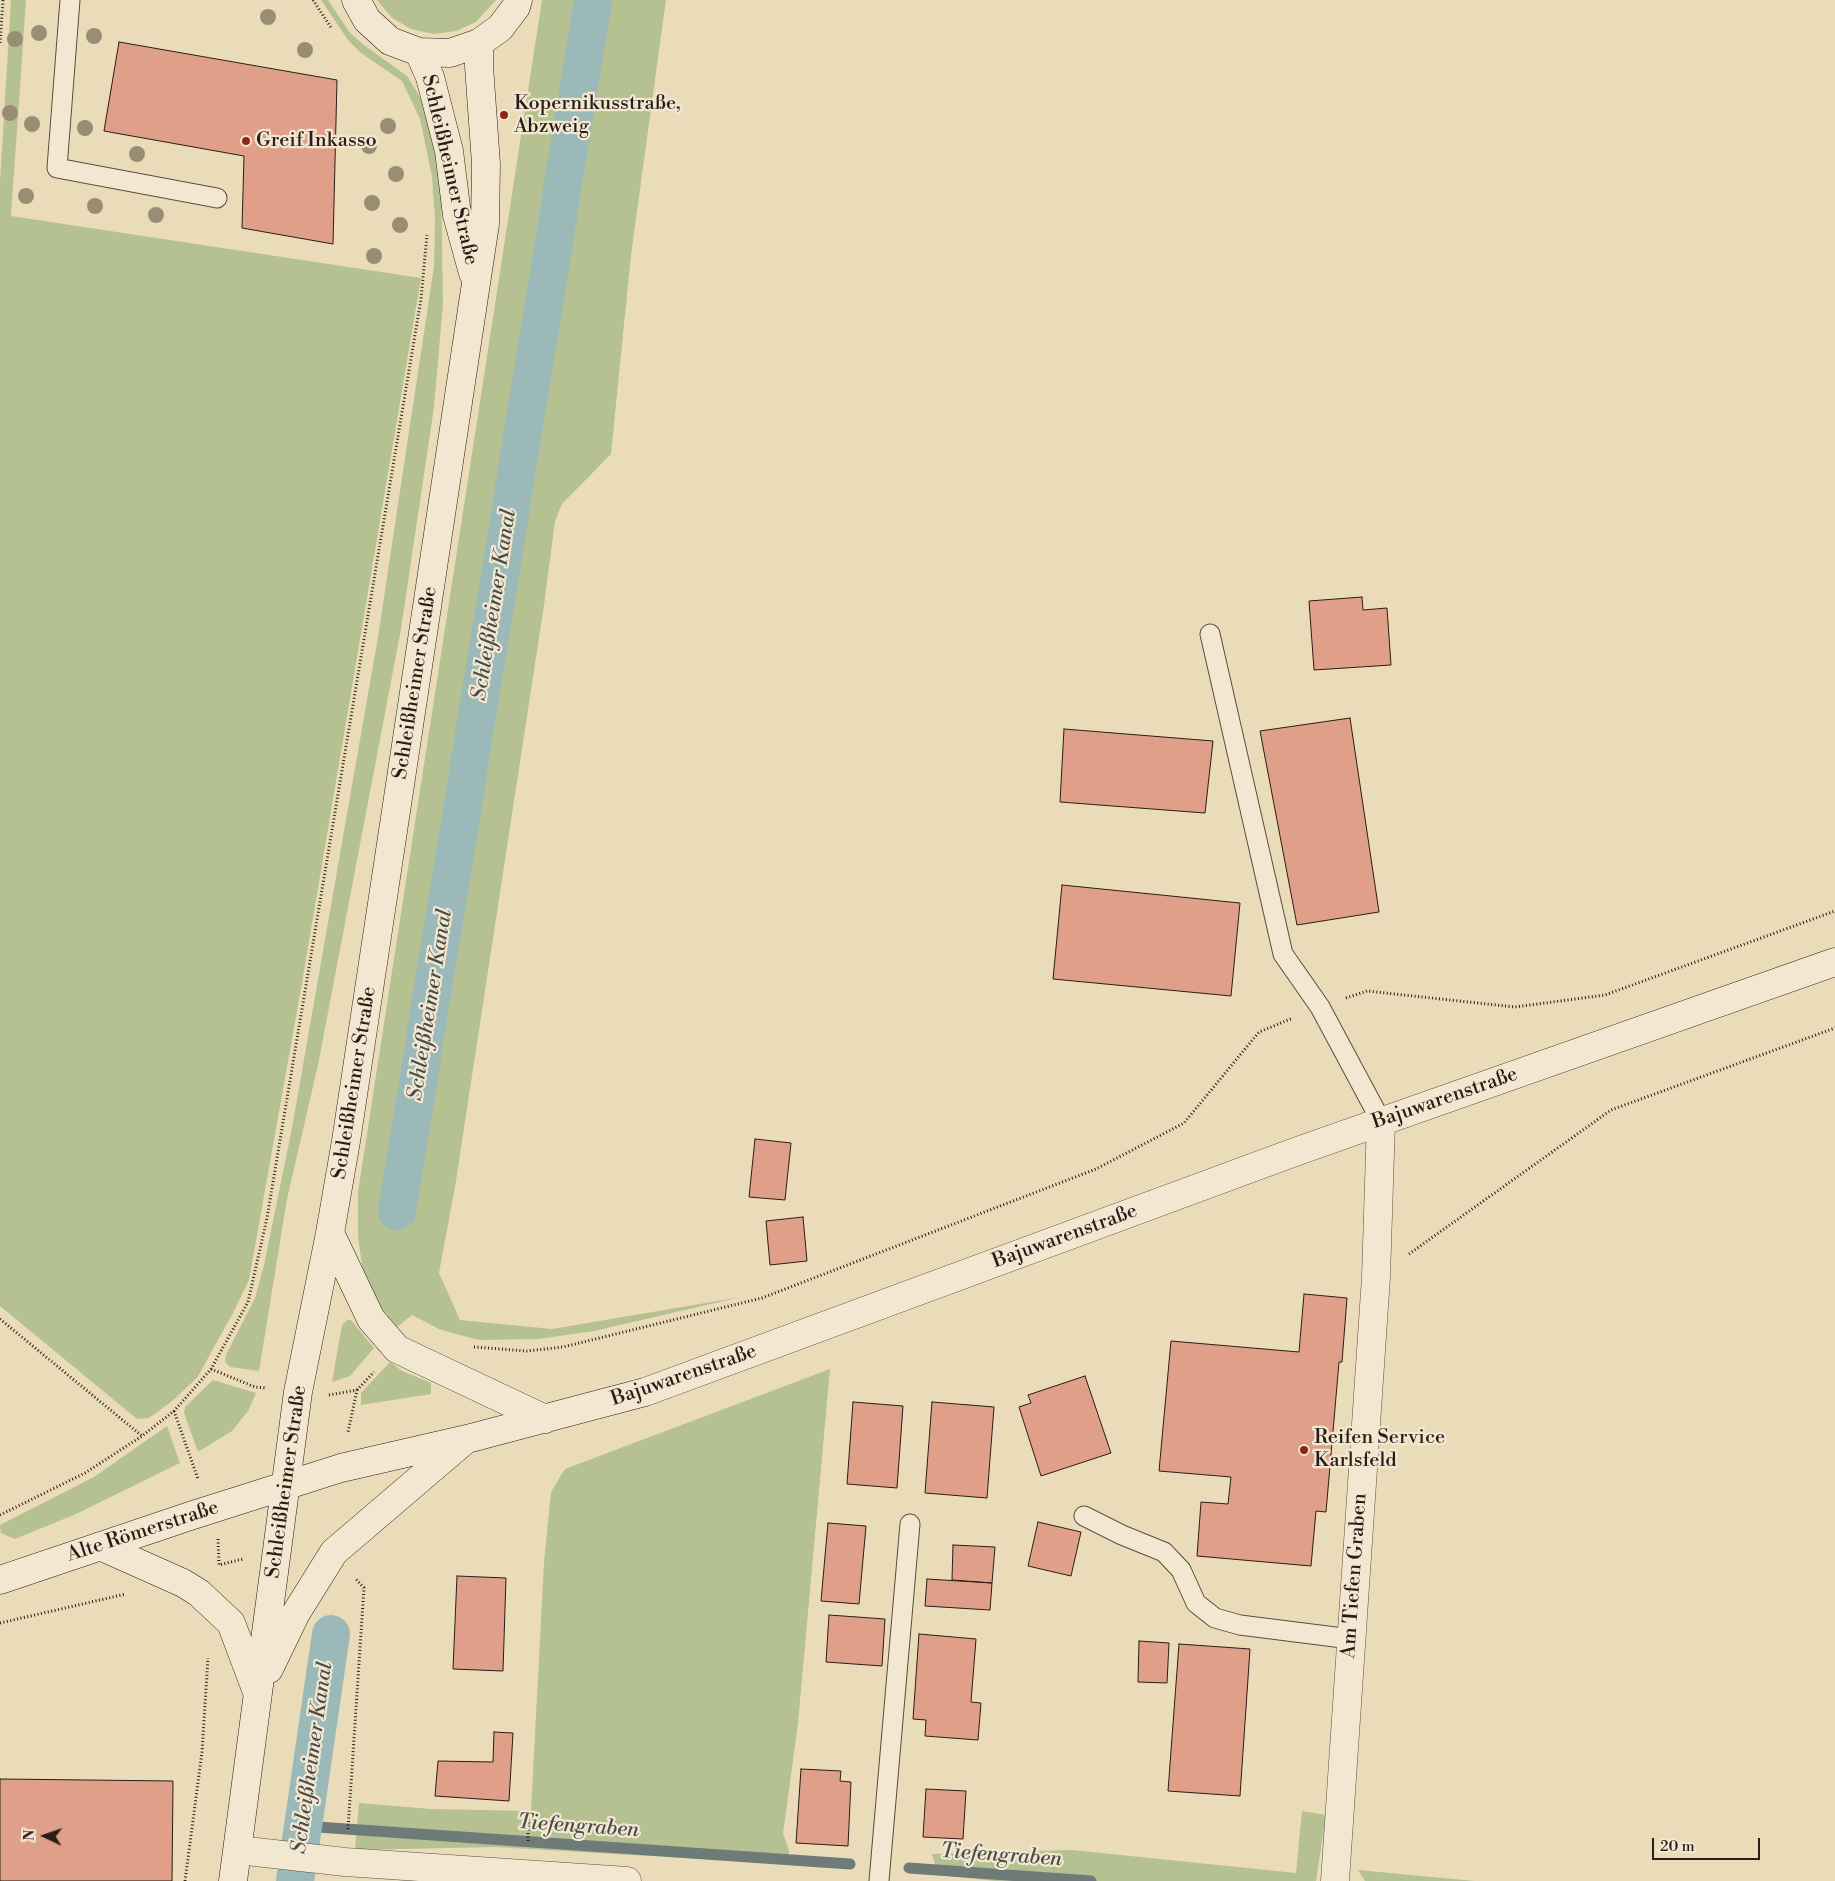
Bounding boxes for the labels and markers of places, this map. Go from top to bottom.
place label: Kopernikusstraße, Abzweig [514,92,681,139]
marker: Kopernikusstraße, Abzweig [498,109,510,121]
place label: Greif Inkasso [256,129,377,153]
marker: Greif Inkasso [240,135,252,147]
place label: Reifen Service Karlsfeld [1314,1426,1445,1473]
marker: Reifen Service Karlsfeld [1298,1444,1310,1456]

